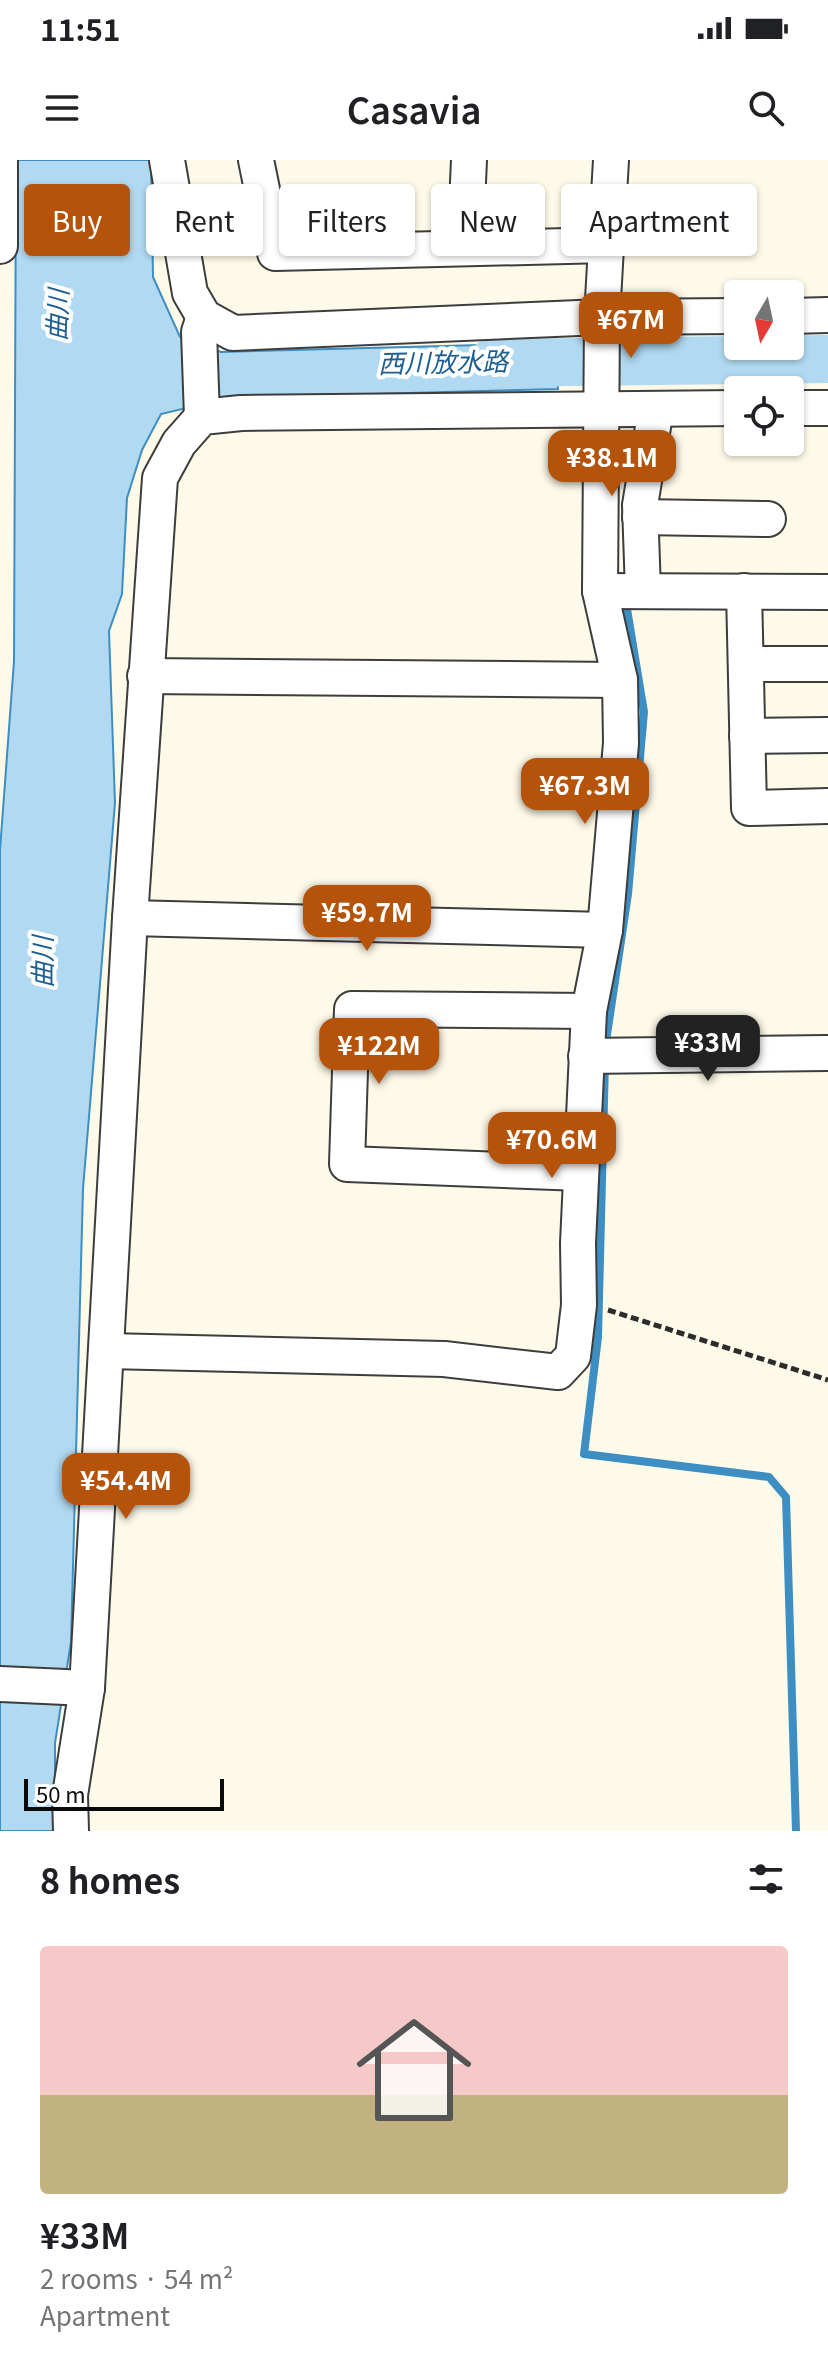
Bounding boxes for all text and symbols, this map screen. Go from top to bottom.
text: 11:51 [40,6,121,50]
text: Casavia [347,82,481,134]
icon: menu [40,86,84,130]
icon: search [744,86,788,130]
chip: Buy [24,184,130,256]
chip: Rent [146,184,263,256]
chip: Filters [279,184,415,256]
chip: New [431,184,545,256]
chip: Apartment [561,184,757,256]
north arrow [724,280,804,360]
map controls [724,280,804,456]
water label: 曲川 [36,285,75,342]
pin: ¥67M [584,292,678,360]
text: ¥67M [597,299,665,336]
water label: 西川放水路 [378,341,510,380]
button: locate [724,376,804,456]
pin: ¥38.1M [547,430,677,498]
text: ¥38.1M [566,437,658,474]
pin: ¥67.3M [520,758,650,826]
text: ¥67.3M [539,765,631,802]
pin: ¥59.7M [302,885,432,953]
text: ¥59.7M [321,892,413,929]
water label: 曲川 [22,933,59,988]
pin: ¥33M [661,1015,755,1083]
pin: ¥122M [323,1018,435,1086]
text: ¥33M [674,1022,742,1059]
text: ¥122M [337,1025,421,1062]
pin: ¥70.6M [487,1112,617,1180]
text: ¥70.6M [506,1119,598,1156]
pin: ¥54.4M [61,1453,191,1521]
text: ¥54.4M [80,1460,172,1497]
scale bar [24,1775,224,1811]
text: 50 m [36,1777,86,1809]
text: 8 homes [40,1855,180,1904]
icon: filters [744,1857,788,1901]
icon: home [342,1998,486,2142]
text: ¥33M [40,2210,129,2259]
text: 2 rooms · 54 m² [40,2259,233,2296]
text: Apartment [40,2296,170,2333]

